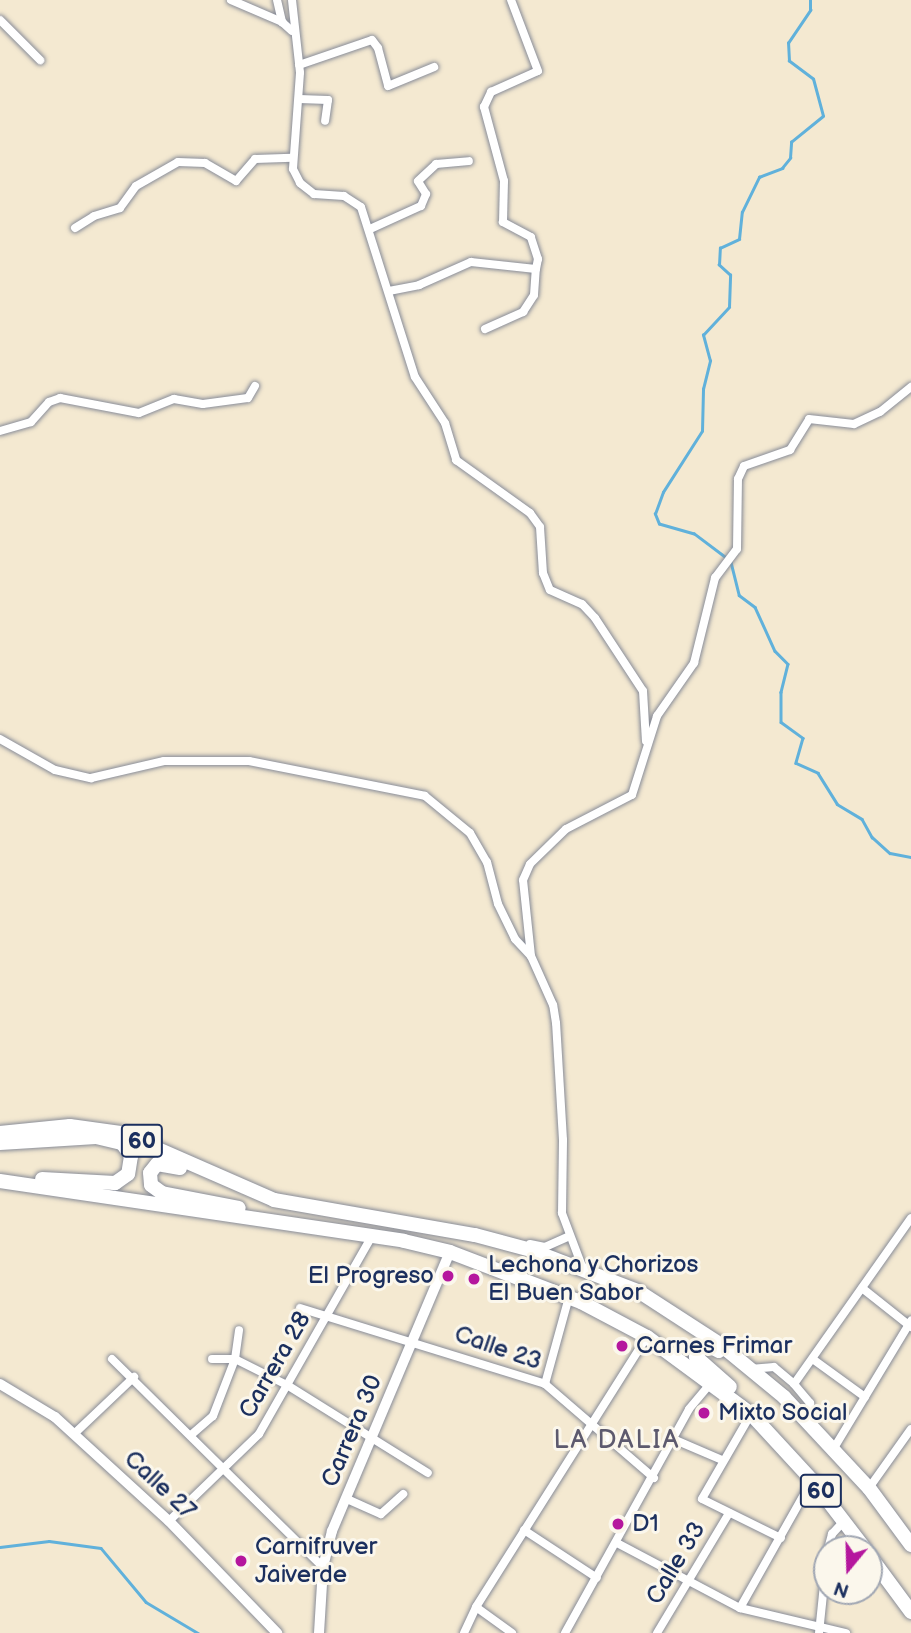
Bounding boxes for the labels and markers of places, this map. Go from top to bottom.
place label: Lechona y Chorizos El Buen Sabor [488,1251,701,1307]
place label: El Progreso [308,1262,434,1290]
marker: El Progreso [440,1268,456,1284]
marker: Lechona y Chorizos El Buen Sabor [466,1271,482,1287]
place label: Carnes Frimar [636,1332,792,1360]
marker: Carnes Frimar [614,1338,630,1354]
place label: Mixto Social [718,1399,848,1427]
marker: Mixto Social [696,1405,712,1421]
place label: D1 [632,1510,659,1538]
marker: D1 [610,1516,626,1532]
place label: Carnifruver Jaiverde [255,1533,377,1589]
marker: Carnifruver Jaiverde [233,1553,249,1569]

